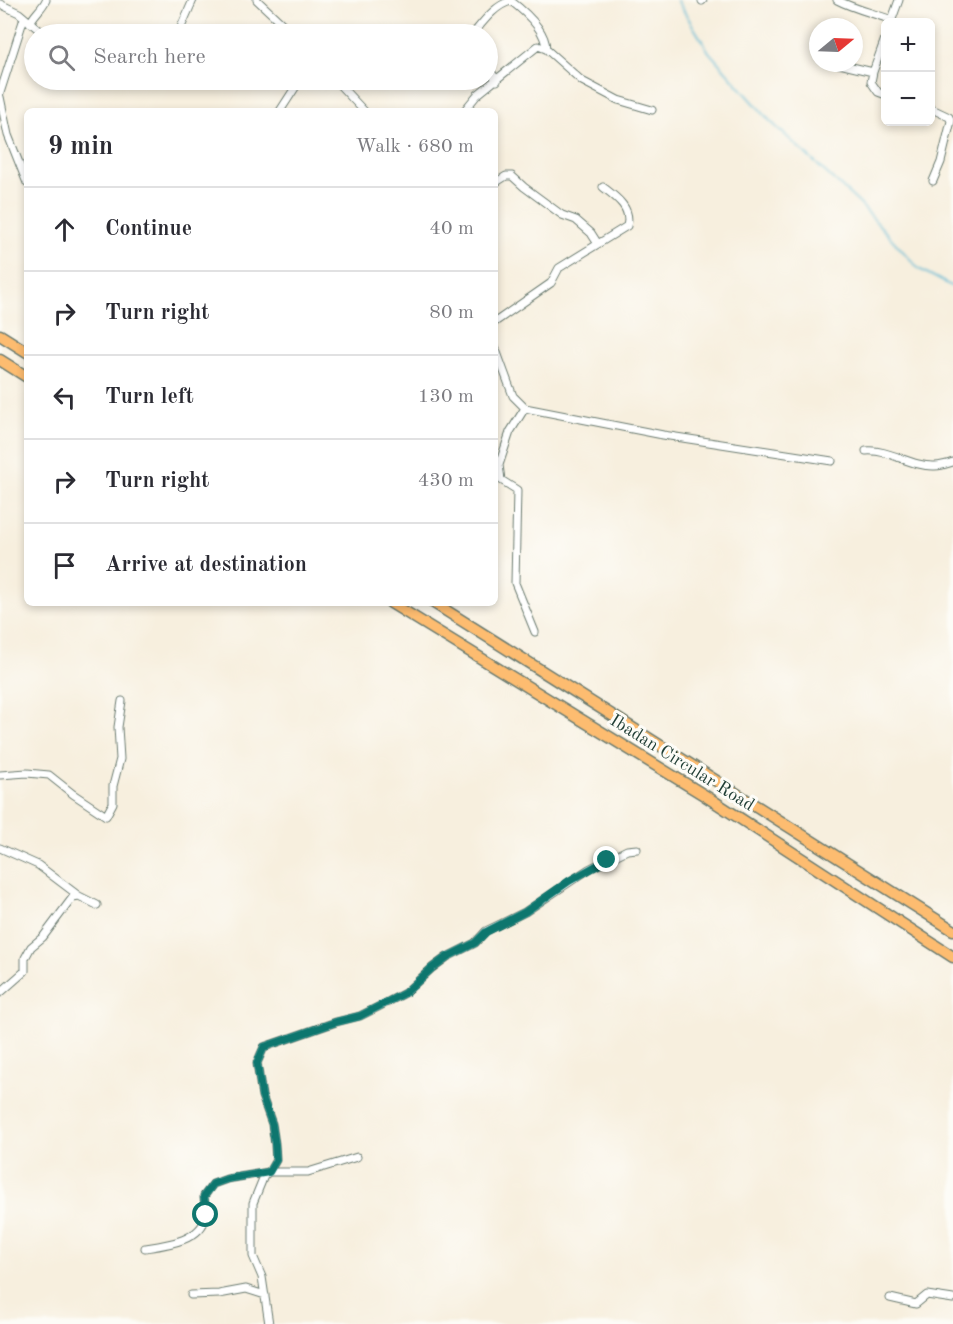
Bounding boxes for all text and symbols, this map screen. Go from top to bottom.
north arrow [809,18,863,72]
map controls [881,18,935,126]
button: + [881,18,935,72]
search box [24,24,498,90]
icon: search [45,41,78,74]
text: Search here [93,46,206,68]
button: − [881,72,935,126]
text: 9 min [48,134,113,160]
text: Walk · 680 m [355,137,474,157]
icon: ahead [48,213,81,246]
text: Continue [105,218,192,240]
text: 40 m [429,219,474,239]
icon: right [48,297,81,330]
text: Turn right [105,302,209,324]
text: 80 m [429,303,474,323]
icon: left [48,381,81,414]
text: Turn left [105,386,194,408]
text: 130 m [418,387,474,407]
icon: right [48,465,81,498]
text: Turn right [105,470,209,492]
text: 430 m [418,471,474,491]
icon: arrive [48,549,81,582]
text: Arrive at destination [105,554,307,576]
street label: Ibadan Circular Road [607,711,757,815]
route end [593,846,619,872]
route start [192,1201,218,1227]

